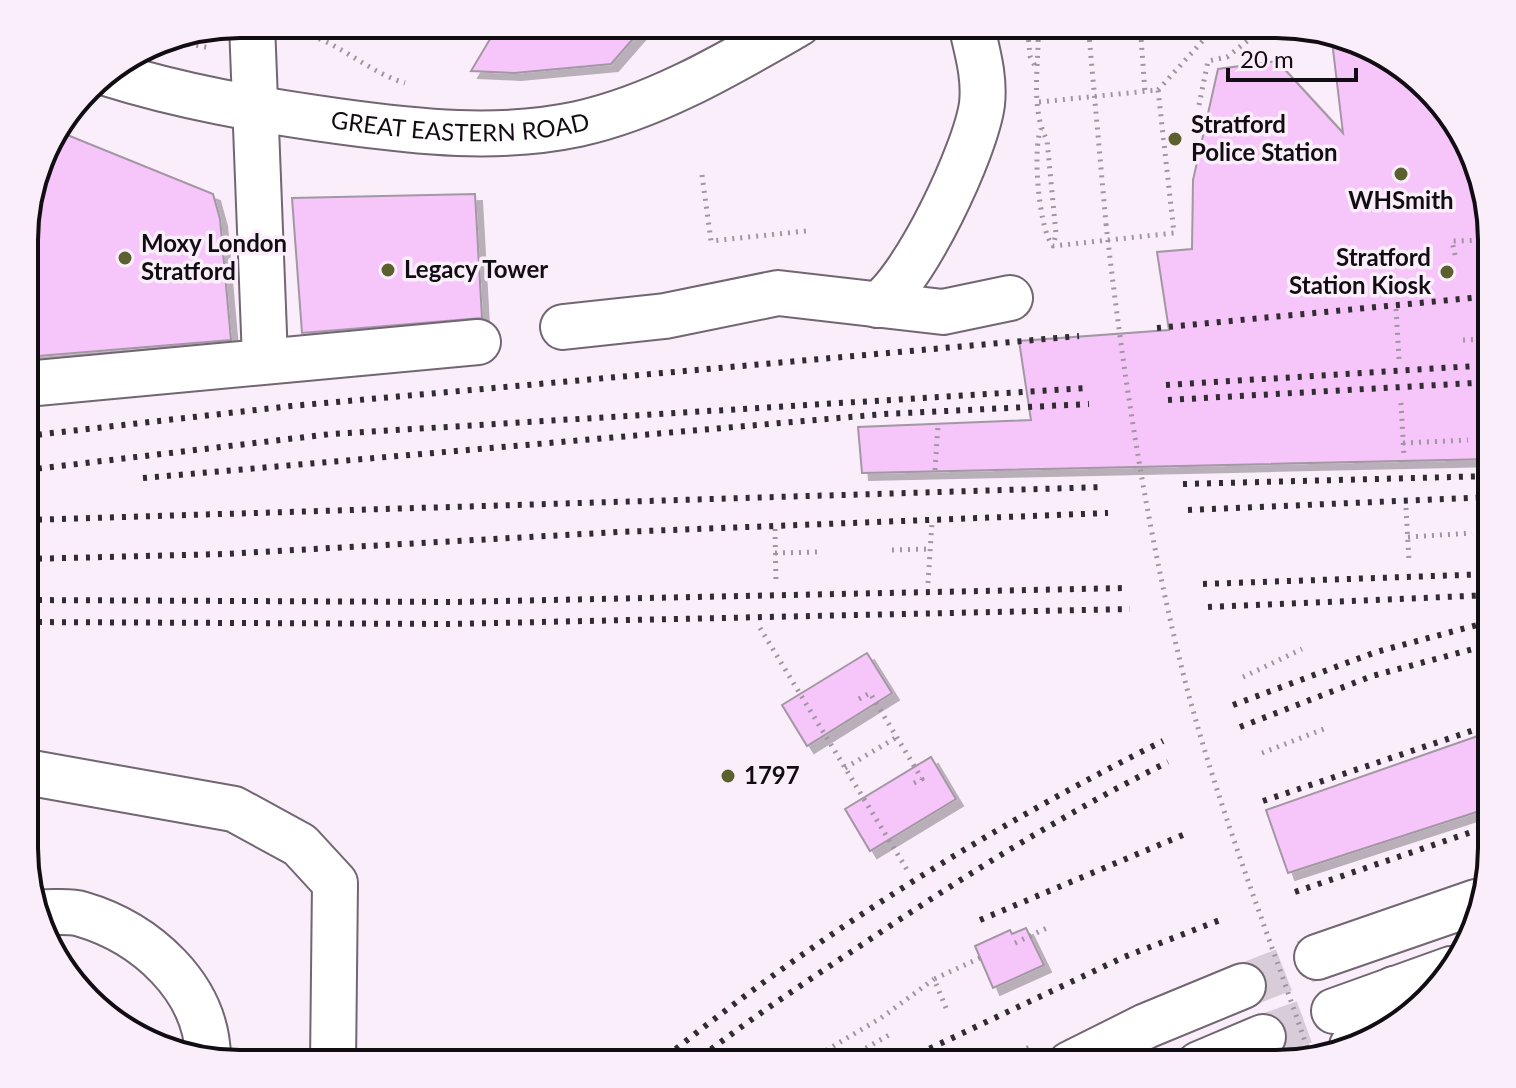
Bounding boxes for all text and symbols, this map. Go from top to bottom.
scale bar [1228,32,1356,82]
text: 20 m [1240,44,1294,73]
street label: GREAT EASTERN ROAD [329,104,592,147]
place label: Stratford Police Station [1191,109,1338,166]
marker: Stratford Police Station [1166,130,1184,148]
marker: WHSmith [1392,165,1410,183]
place label: WHSmith [1348,185,1454,214]
place label: Moxy London Stratford [141,228,287,285]
place label: Stratford Station Kiosk [1289,242,1431,299]
marker: Moxy London Stratford [116,249,134,267]
place label: Legacy Tower [404,254,548,283]
marker: Legacy Tower [379,261,397,279]
marker: Stratford Station Kiosk [1438,263,1456,281]
place label: 1797 [744,760,800,789]
marker: 1797 [719,767,737,785]

